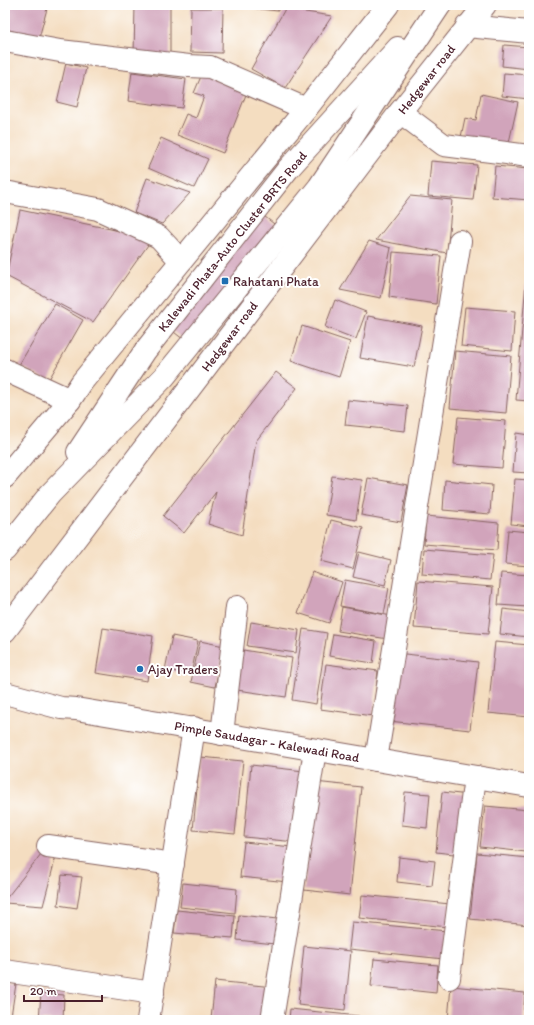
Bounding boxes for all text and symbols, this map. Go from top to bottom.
street label: Hedgewar road [395,42,458,117]
street label: Kalewadi Phata-Auto Cluster BRTS Road [155,148,310,335]
place label: Rahatani Phata [233,274,319,289]
marker: Rahatani Phata [220,276,230,286]
street label: Hedgewar road [198,298,261,374]
place label: Ajay Traders [148,662,219,677]
marker: Ajay Traders [135,664,145,674]
street label: Pimple Saudagar - Kalewadi Road [173,718,361,765]
scale bar [24,977,102,1003]
text: 20 m [30,984,57,998]

